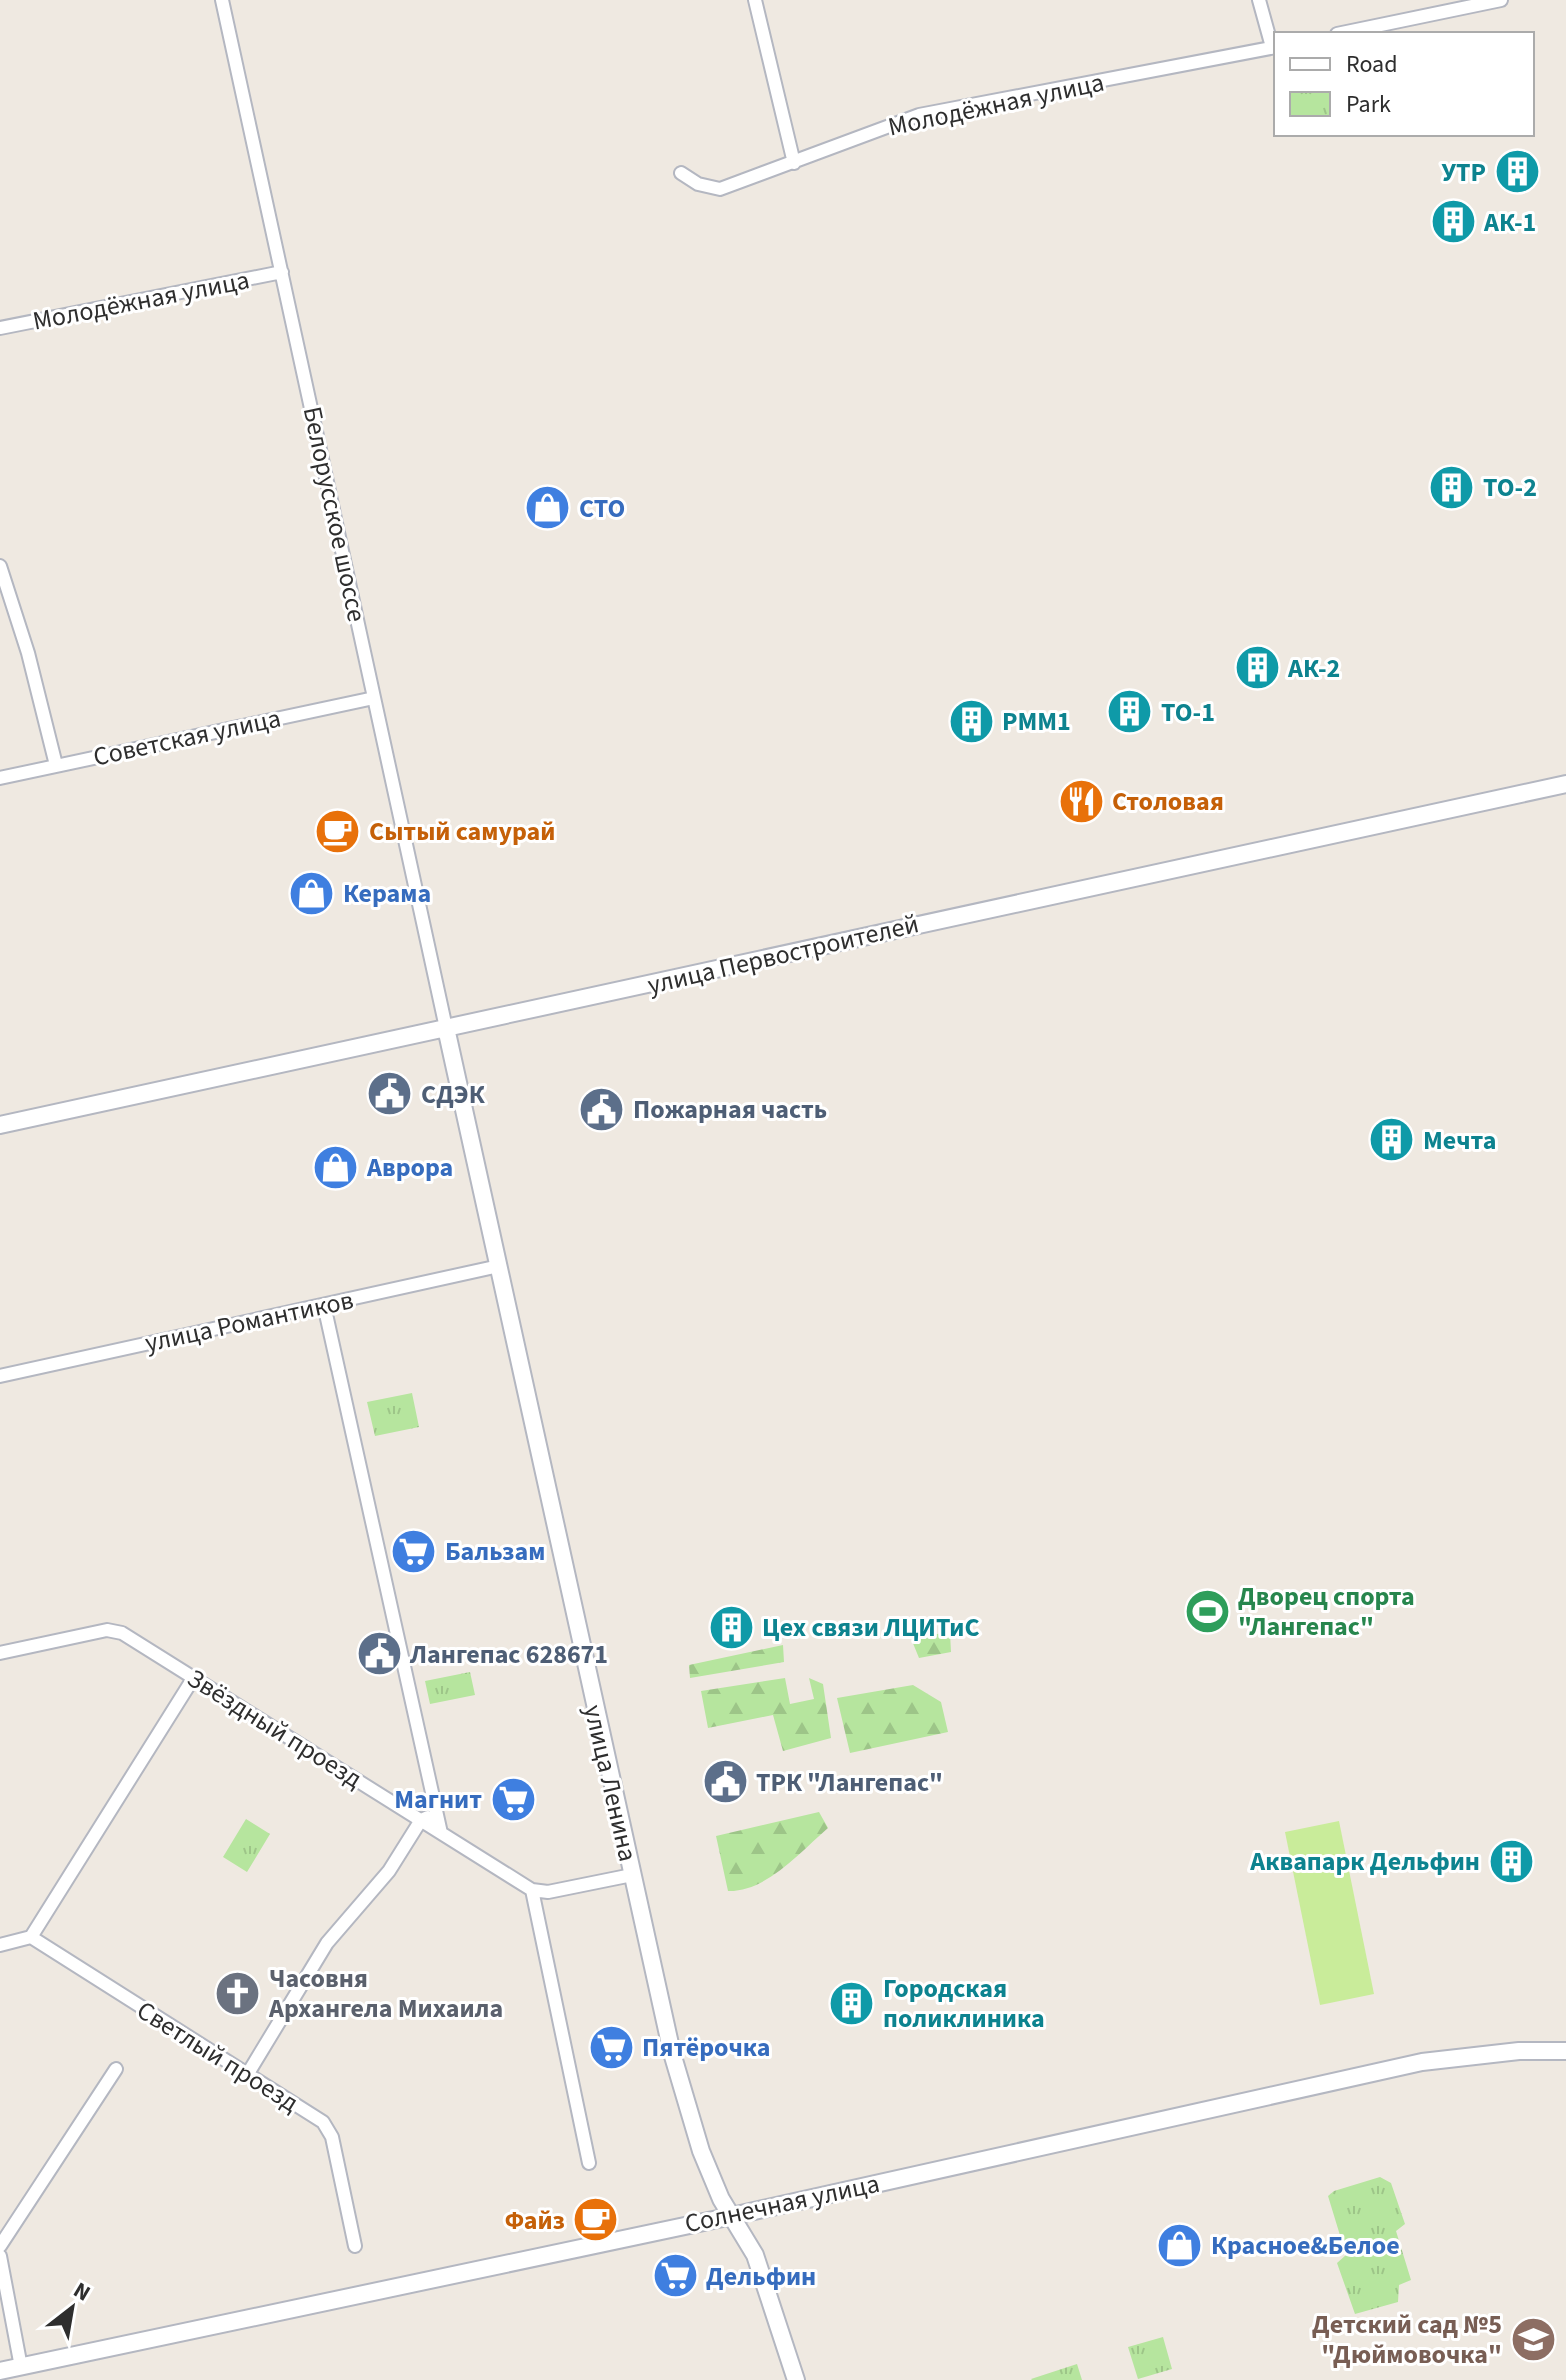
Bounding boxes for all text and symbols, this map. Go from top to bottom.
legend [1274,32,1534,136]
text: Road [1346,47,1398,82]
street label: Молодёжная улица [885,64,1108,145]
text: Park [1346,87,1391,122]
building icon: УТР [1493,148,1541,196]
place label: УТР [1442,154,1486,191]
building icon: АК-1 [1429,198,1477,246]
place label: АК-1 [1483,204,1536,241]
street label: Молодёжная улица [30,261,253,340]
street label: Белорусское шоссе [294,403,375,625]
building icon: ТО-2 [1428,463,1476,511]
place label: ТО-2 [1483,469,1537,506]
shop icon: СТО [524,484,572,532]
place label: СТО [579,490,625,527]
building icon: АК-2 [1233,644,1281,692]
place label: АК-2 [1287,650,1340,687]
building icon: ТО-1 [1106,688,1154,736]
place label: ТО-1 [1161,694,1215,731]
building icon: РММ1 [947,697,995,745]
street label: Советская улица [90,700,284,775]
place label: РММ1 [1002,703,1071,740]
restaurant icon: Столовая [1057,777,1105,825]
place label: Столовая [1112,783,1224,820]
cafe icon: Сытый самурай [314,807,362,855]
place label: Сытый самурай [369,813,555,850]
shop icon: Керама [288,869,336,917]
place label: Керама [343,875,431,912]
street label: улица Первостроителей [644,905,922,1004]
public building icon: СДЭК [366,1070,414,1118]
place label: СДЭК [421,1076,486,1113]
public building icon: Пожарная часть [578,1085,626,1133]
place label: Пожарная часть [633,1091,827,1128]
building icon: Мечта [1368,1116,1416,1164]
place label: Мечта [1423,1122,1497,1159]
shop icon: Аврора [312,1143,360,1191]
place label: Аврора [366,1149,453,1186]
street label: улица Романтиков [142,1281,357,1362]
supermarket icon: Бальзам [390,1527,438,1575]
place label: Бальзам [445,1533,545,1570]
place label: Дворец спорта "Лангепас" [1238,1578,1415,1645]
sports icon: Дворец спорта "Лангепас" [1183,1587,1231,1635]
building icon: Цех связи ЛЦИТиС [707,1603,755,1651]
place label: Цех связи ЛЦИТиС [762,1609,980,1646]
public building icon: Лангепас 628671 [355,1630,403,1678]
place label: Лангепас 628671 [409,1636,608,1673]
street label: Звёздный проезд [180,1660,369,1797]
street label: улица Ленина [575,1701,646,1865]
public building icon: ТРК "Лангепас" [701,1758,749,1806]
place label: ТРК "Лангепас" [756,1764,943,1801]
supermarket icon: Магнит [489,1775,537,1823]
place label: Магнит [394,1781,482,1818]
building icon: Аквапарк Дельфин [1487,1837,1535,1885]
place label: Аквапарк Дельфин [1249,1843,1480,1880]
place label: Часовня Архангела Михаила [268,1960,503,2027]
church icon: Часовня Архангела Михаила [214,1969,262,2017]
place label: Городская поликлиника [883,1970,1045,2037]
building icon: Городская поликлиника [828,1979,876,2027]
street label: Светлый проезд [130,1992,306,2121]
supermarket icon: Пятёрочка [587,2023,635,2071]
place label: Пятёрочка [642,2029,771,2066]
street label: Солнечная улица [681,2165,883,2242]
cafe icon: Файз [572,2196,620,2244]
place label: Файз [504,2202,565,2239]
shop icon: Красное&Белое [1156,2221,1204,2269]
place label: Красное&Белое [1211,2227,1400,2264]
supermarket icon: Дельфин [651,2252,699,2300]
place label: Дельфин [706,2258,816,2295]
north arrow [32,2268,112,2348]
text: N [67,2274,96,2309]
place label: Детский сад №5 "Дюймовочка" [1312,2306,1502,2373]
school or university icon: Детский сад №5 "Дюймовочка" [1509,2315,1557,2363]

